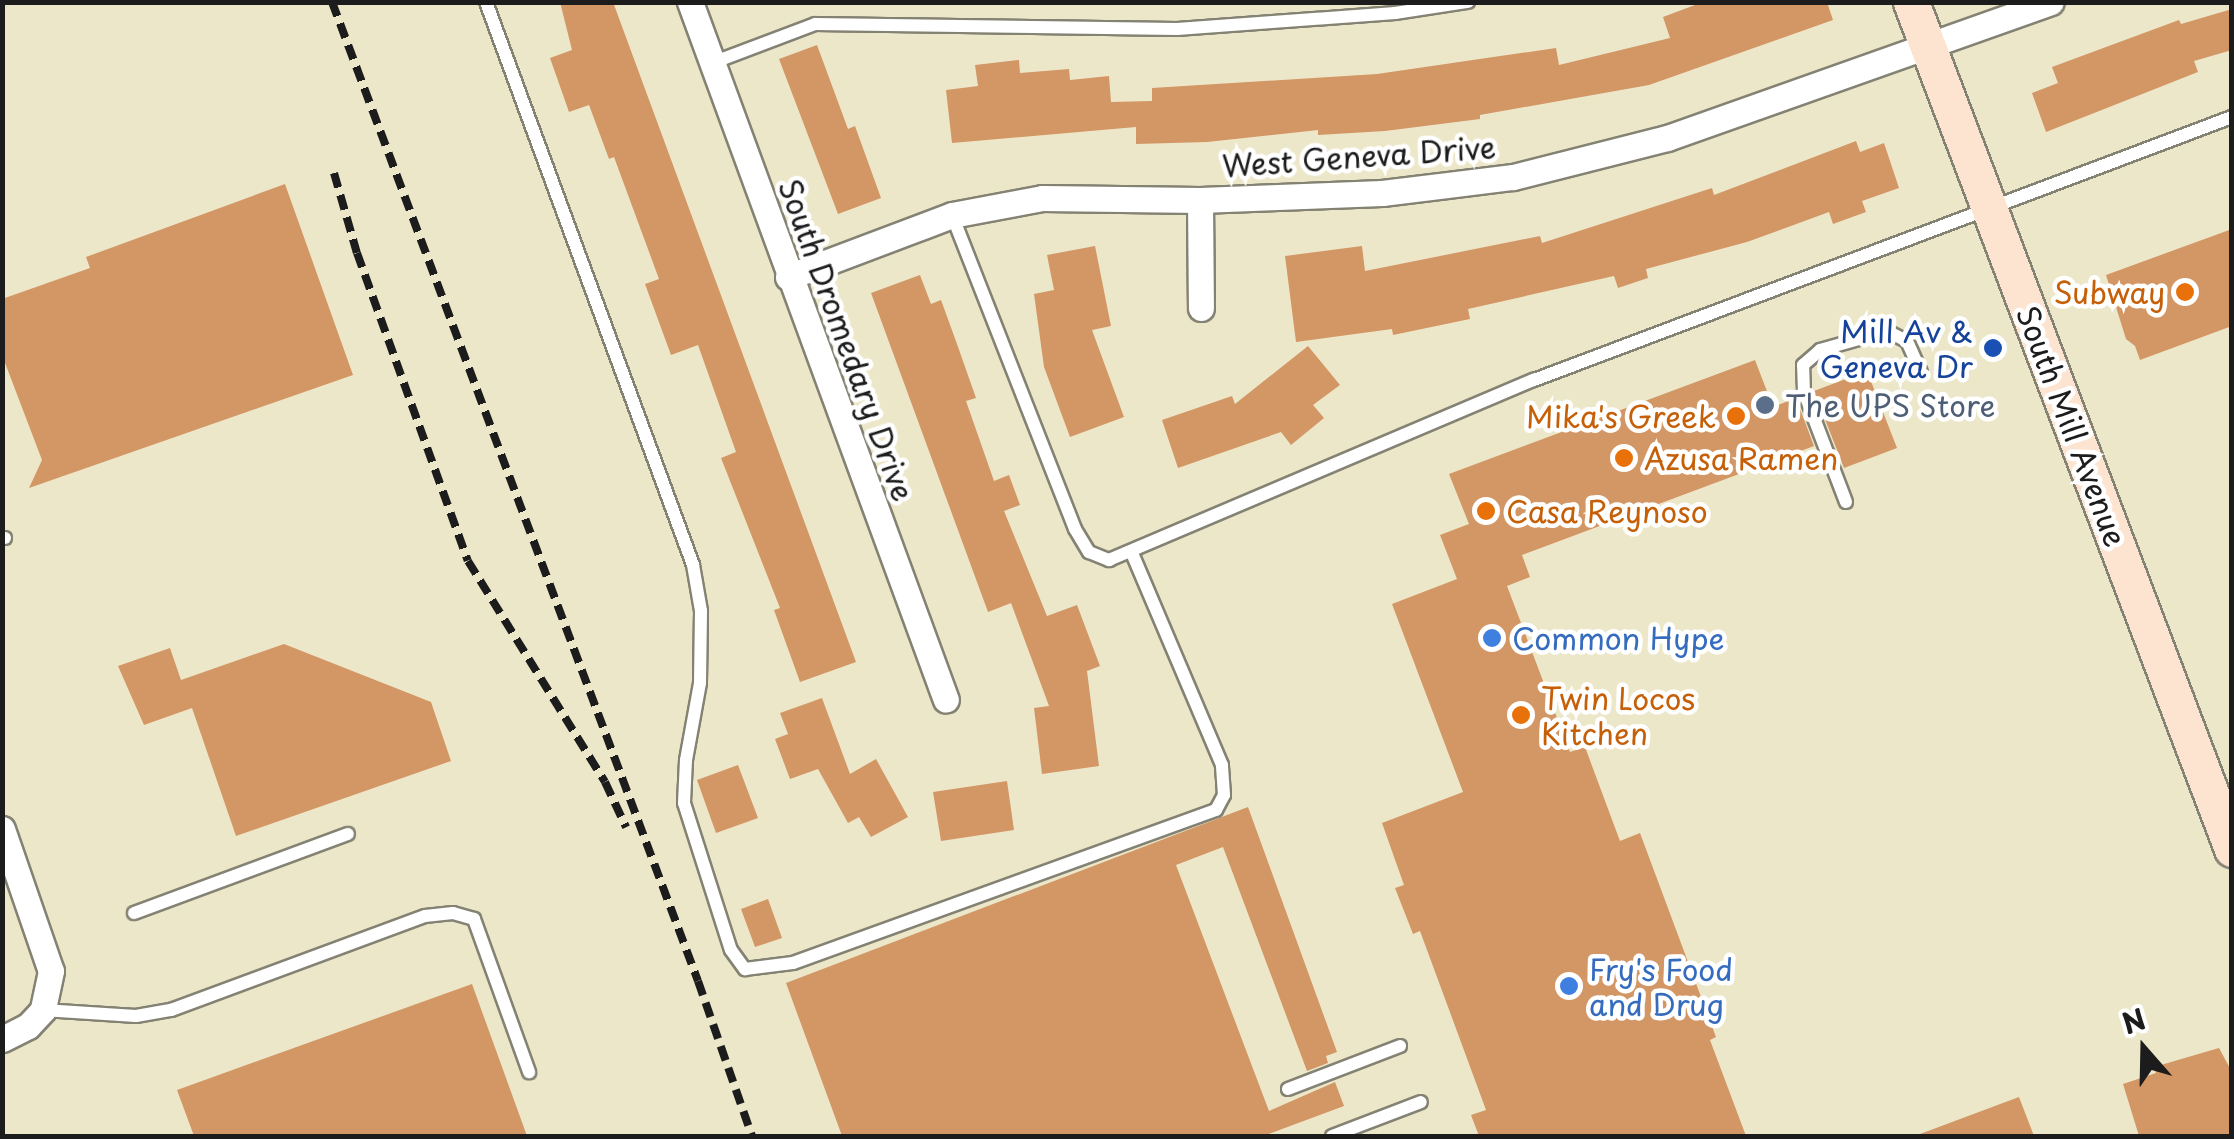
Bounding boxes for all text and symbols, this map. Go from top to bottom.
street label: West Geneva Drive [1221,129,1497,183]
street label: South Dromedary Drive [772,174,922,506]
place label: Subway [2054,274,2165,310]
marker: Subway [2174,281,2196,303]
street label: South Mill Avenue [2009,299,2135,553]
place label: Mill Av & Geneva Dr [1819,313,1973,384]
marker: Mill Av & Geneva Dr [1982,337,2004,359]
place label: The UPS Store [1785,387,1995,423]
marker: The UPS Store [1754,394,1776,416]
place label: Mika's Greek [1523,398,1716,434]
marker: Mika's Greek [1725,405,1747,427]
place label: Azusa Ramen [1644,440,1839,476]
marker: Azusa Ramen [1613,447,1635,469]
place label: Casa Reynoso [1506,493,1708,529]
marker: Casa Reynoso [1475,500,1497,522]
place label: Common Hype [1512,620,1723,656]
marker: Common Hype [1481,627,1503,649]
place label: Twin Locos Kitchen [1541,680,1696,750]
marker: Twin Locos Kitchen [1510,704,1532,726]
place label: Fry's Food and Drug [1589,951,1733,1022]
marker: Fry's Food and Drug [1558,975,1580,997]
text: N [2116,996,2151,1044]
north arrow [2094,999,2194,1099]

